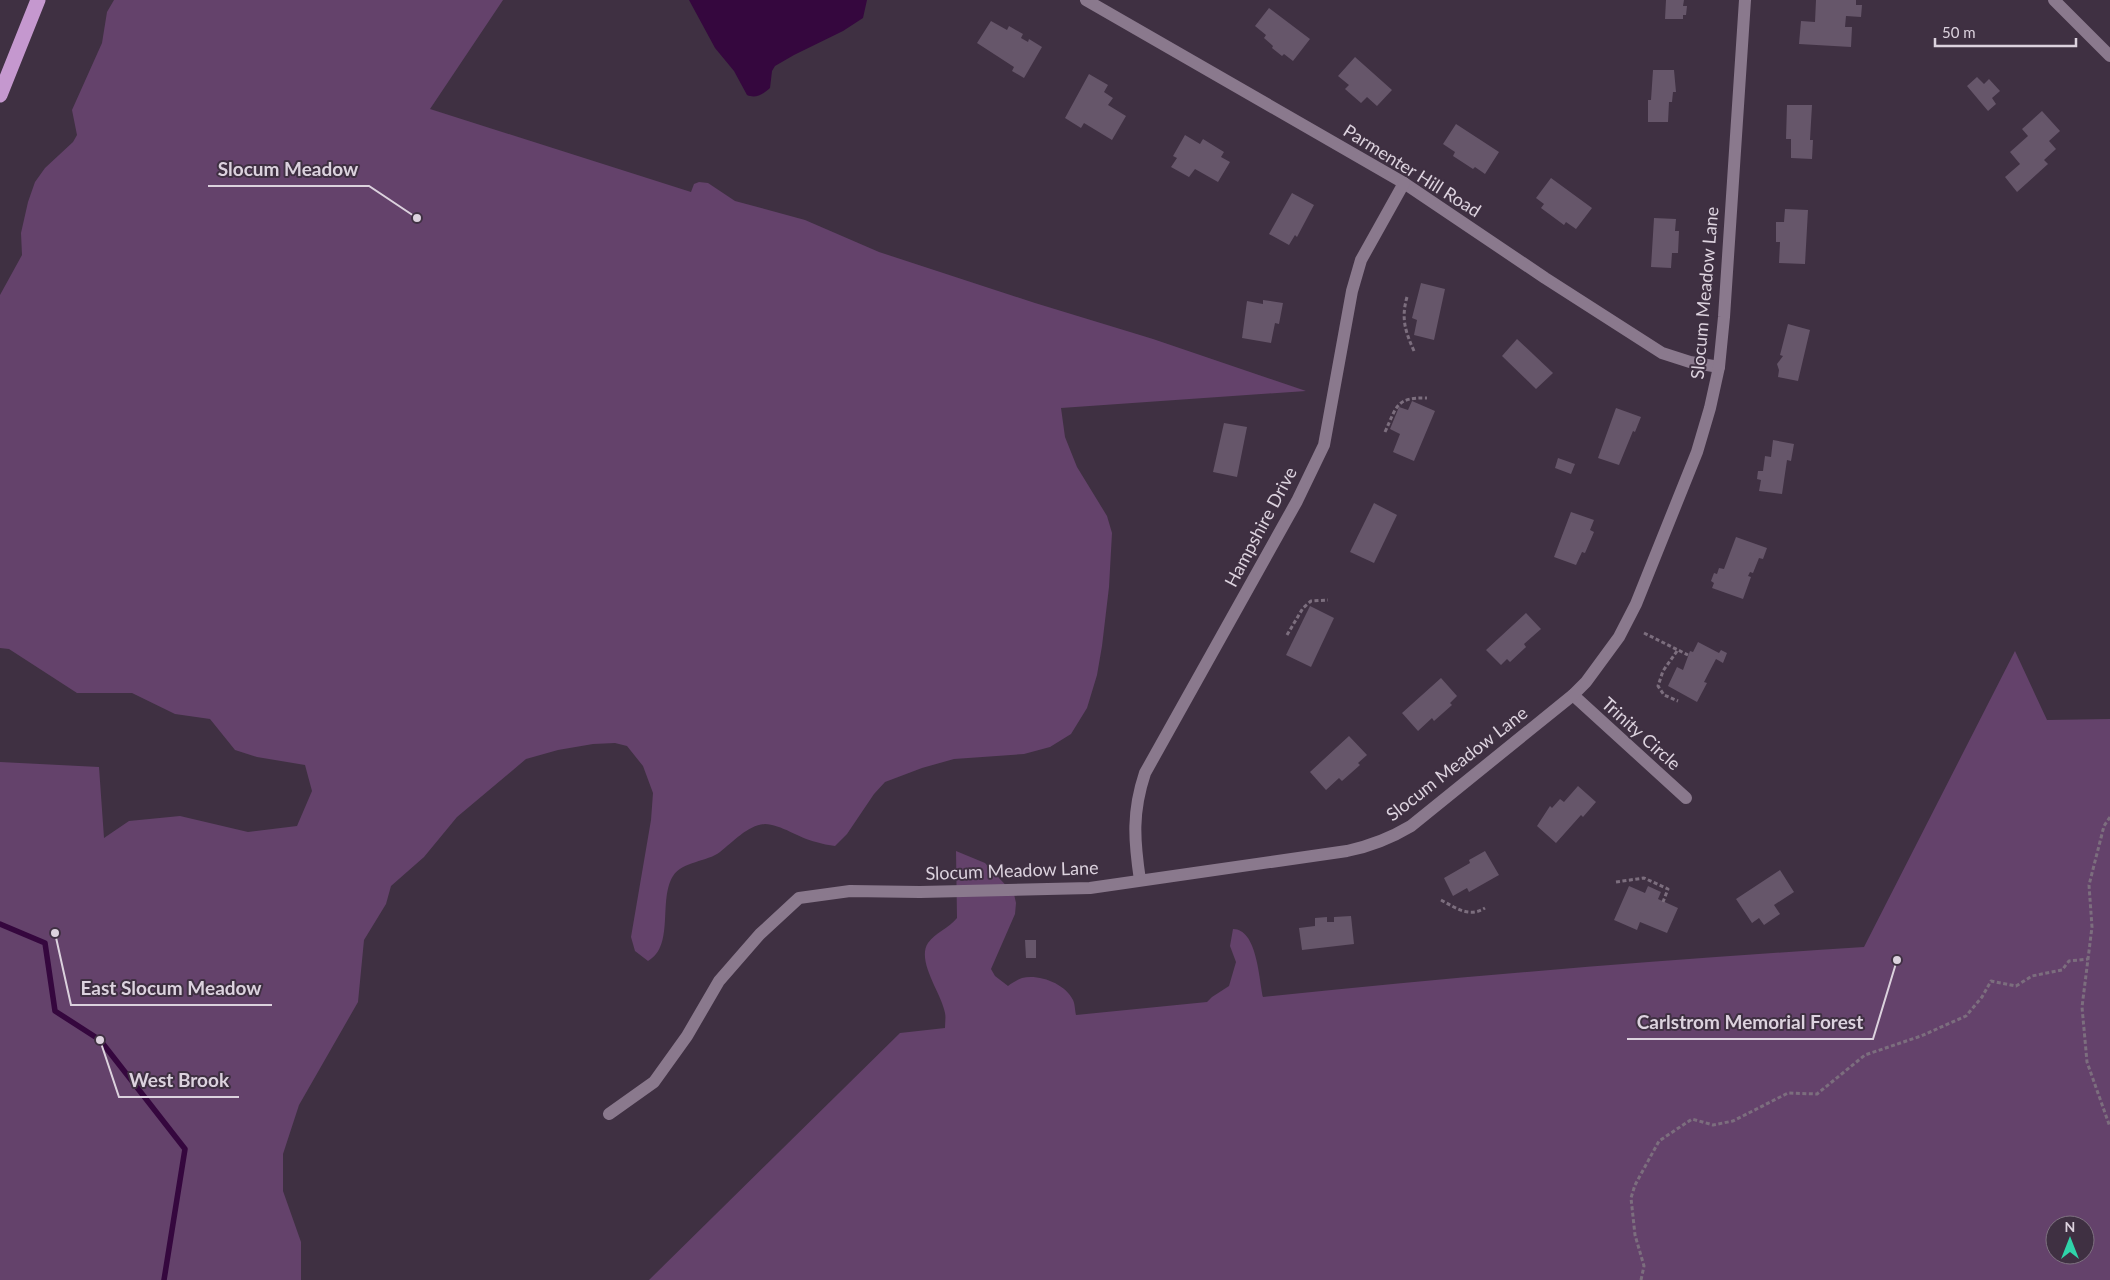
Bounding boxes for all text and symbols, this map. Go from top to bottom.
scale bar [1935,15,2076,47]
text: 50 m [1942,23,1976,41]
street label: Parmenter Hill Road [1340,119,1485,221]
callout: Slocum Meadow [208,152,369,186]
text: Slocum Meadow [218,157,359,180]
street label: Slocum Meadow Lane [1685,206,1723,380]
street label: Hampshire Drive [1219,463,1301,590]
street label: Trinity Circle [1598,692,1686,774]
street label: Slocum Meadow Lane [1381,701,1531,825]
street label: Slocum Meadow Lane [925,856,1099,884]
callout: East Slocum Meadow [71,971,272,1005]
text: East Slocum Meadow [80,976,262,999]
callout: Carlstrom Memorial Forest [1627,1005,1873,1039]
text: Carlstrom Memorial Forest [1637,1010,1863,1033]
callout: West Brook [119,1063,239,1097]
text: West Brook [129,1068,230,1091]
north arrow [2045,1215,2095,1265]
text: N [2065,1218,2075,1235]

